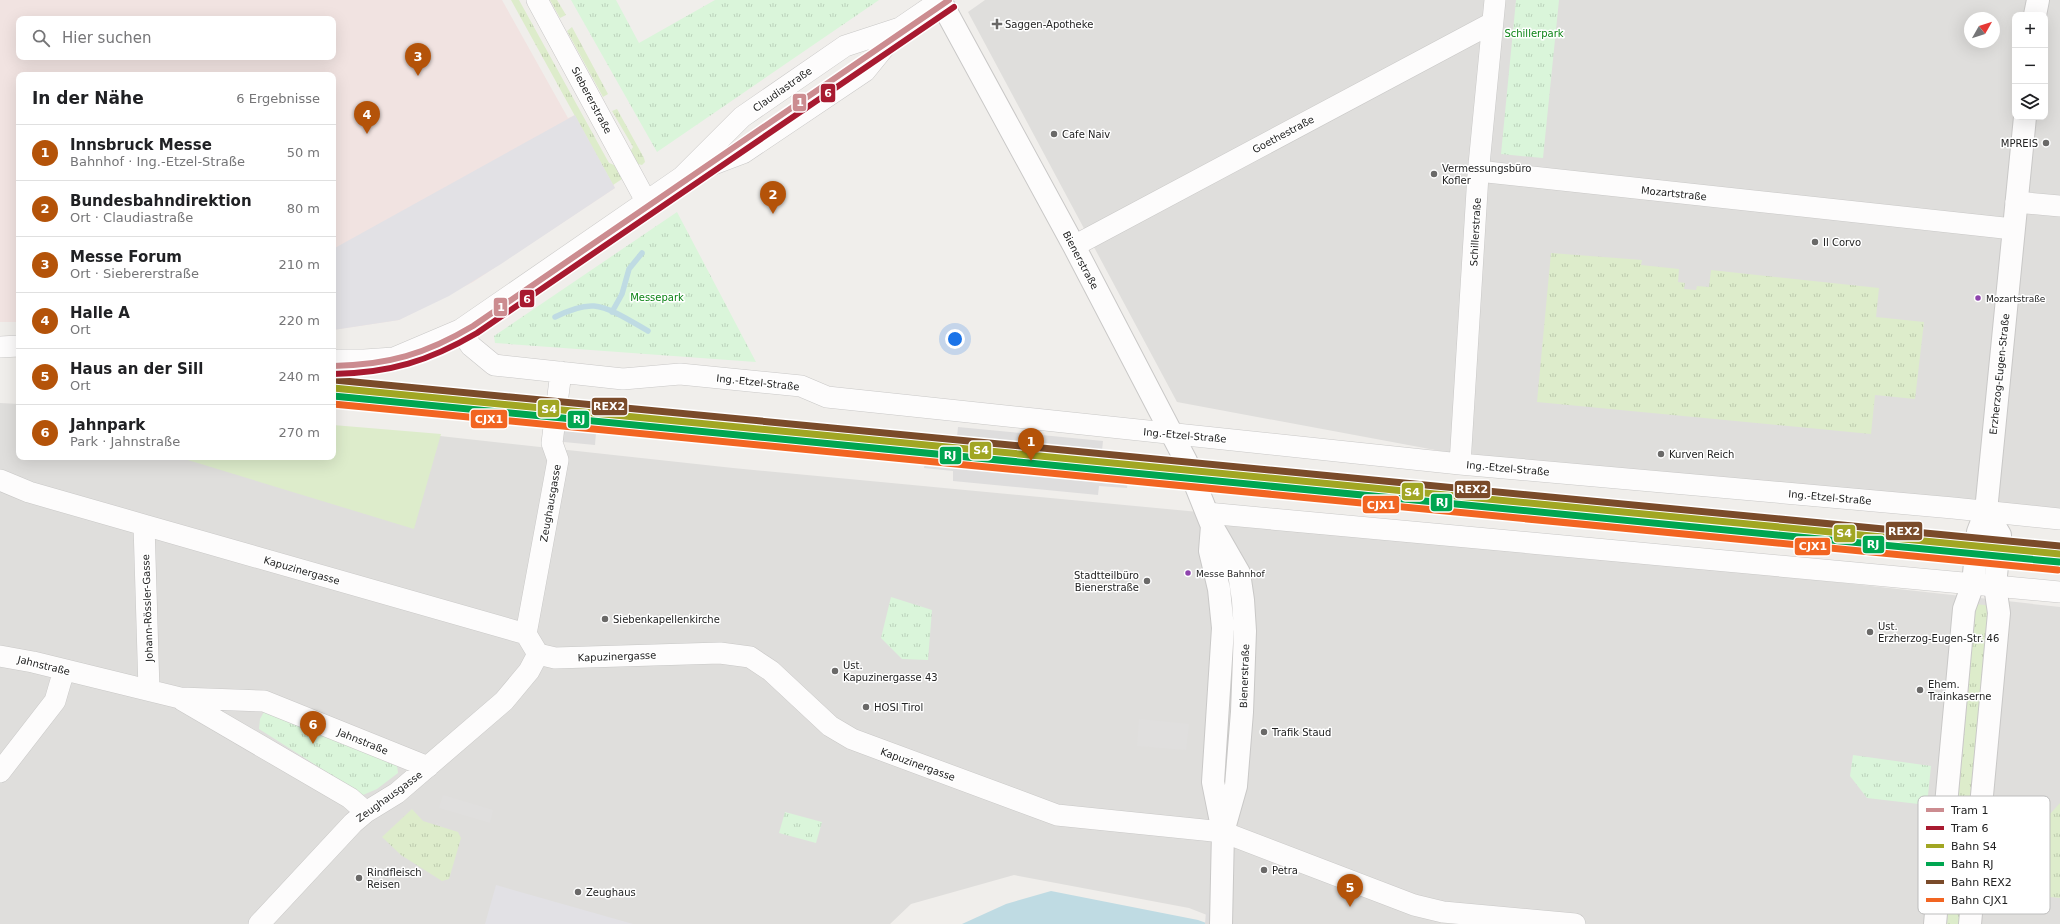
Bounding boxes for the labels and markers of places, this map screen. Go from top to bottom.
marker: Saggen-Apotheke [992,19,1002,29]
place label: Saggen-Apotheke [1005,19,1093,30]
pin: 3 [405,43,431,76]
pin: 4 [354,101,380,134]
marker: Cafe Naiv [1049,129,1059,139]
place label: Cafe Naiv [1062,129,1110,140]
place label: MPREIS [2001,138,2038,149]
marker: MPREIS [2041,138,2051,148]
place label: Vermessungsbüro Kofler [1442,163,1531,186]
marker: Vermessungsbüro Kofler [1429,169,1439,179]
pin: 2 [760,181,786,214]
marker: Il Corvo [1810,237,1820,247]
place label: Il Corvo [1823,237,1861,248]
marker: Mozartstraße [1973,293,1983,303]
place label: Mozartstraße [1986,294,2046,304]
pin: 1 [1018,428,1044,461]
marker: Kurven Reich [1656,449,1666,459]
place label: Kurven Reich [1669,449,1734,460]
marker: Messe Bahnhof [1183,568,1193,578]
place label: Messe Bahnhof [1196,569,1265,579]
place label: Stadtteilbüro Bienerstraße [1074,570,1139,593]
marker: Stadtteilbüro Bienerstraße [1142,576,1152,586]
marker: Siebenkapellenkirche [600,614,610,624]
place label: Siebenkapellenkirche [613,614,720,625]
place label: Ust. Erzherzog-Eugen-Str. 46 [1878,621,1999,644]
marker: Ust. Erzherzog-Eugen-Str. 46 [1865,627,1875,637]
place label: Ust. Kapuzinergasse 43 [843,660,938,683]
marker: Ust. Kapuzinergasse 43 [830,666,840,676]
place label: Ehem. Trainkaserne [1927,679,1992,702]
marker: Ehem. Trainkaserne [1915,685,1925,695]
marker: HOSI Tirol [861,702,871,712]
place label: HOSI Tirol [874,702,923,713]
pin: 6 [300,711,326,744]
marker: Trafik Staud [1259,727,1269,737]
place label: Trafik Staud [1271,727,1331,738]
marker: Petra [1259,865,1269,875]
place label: Petra [1272,865,1298,876]
place label: Rindfleisch Reisen [367,867,422,890]
marker: Rindfleisch Reisen [354,873,364,883]
pin: 5 [1337,874,1363,907]
marker: Zeughaus [573,887,583,897]
place label: Zeughaus [586,887,636,898]

